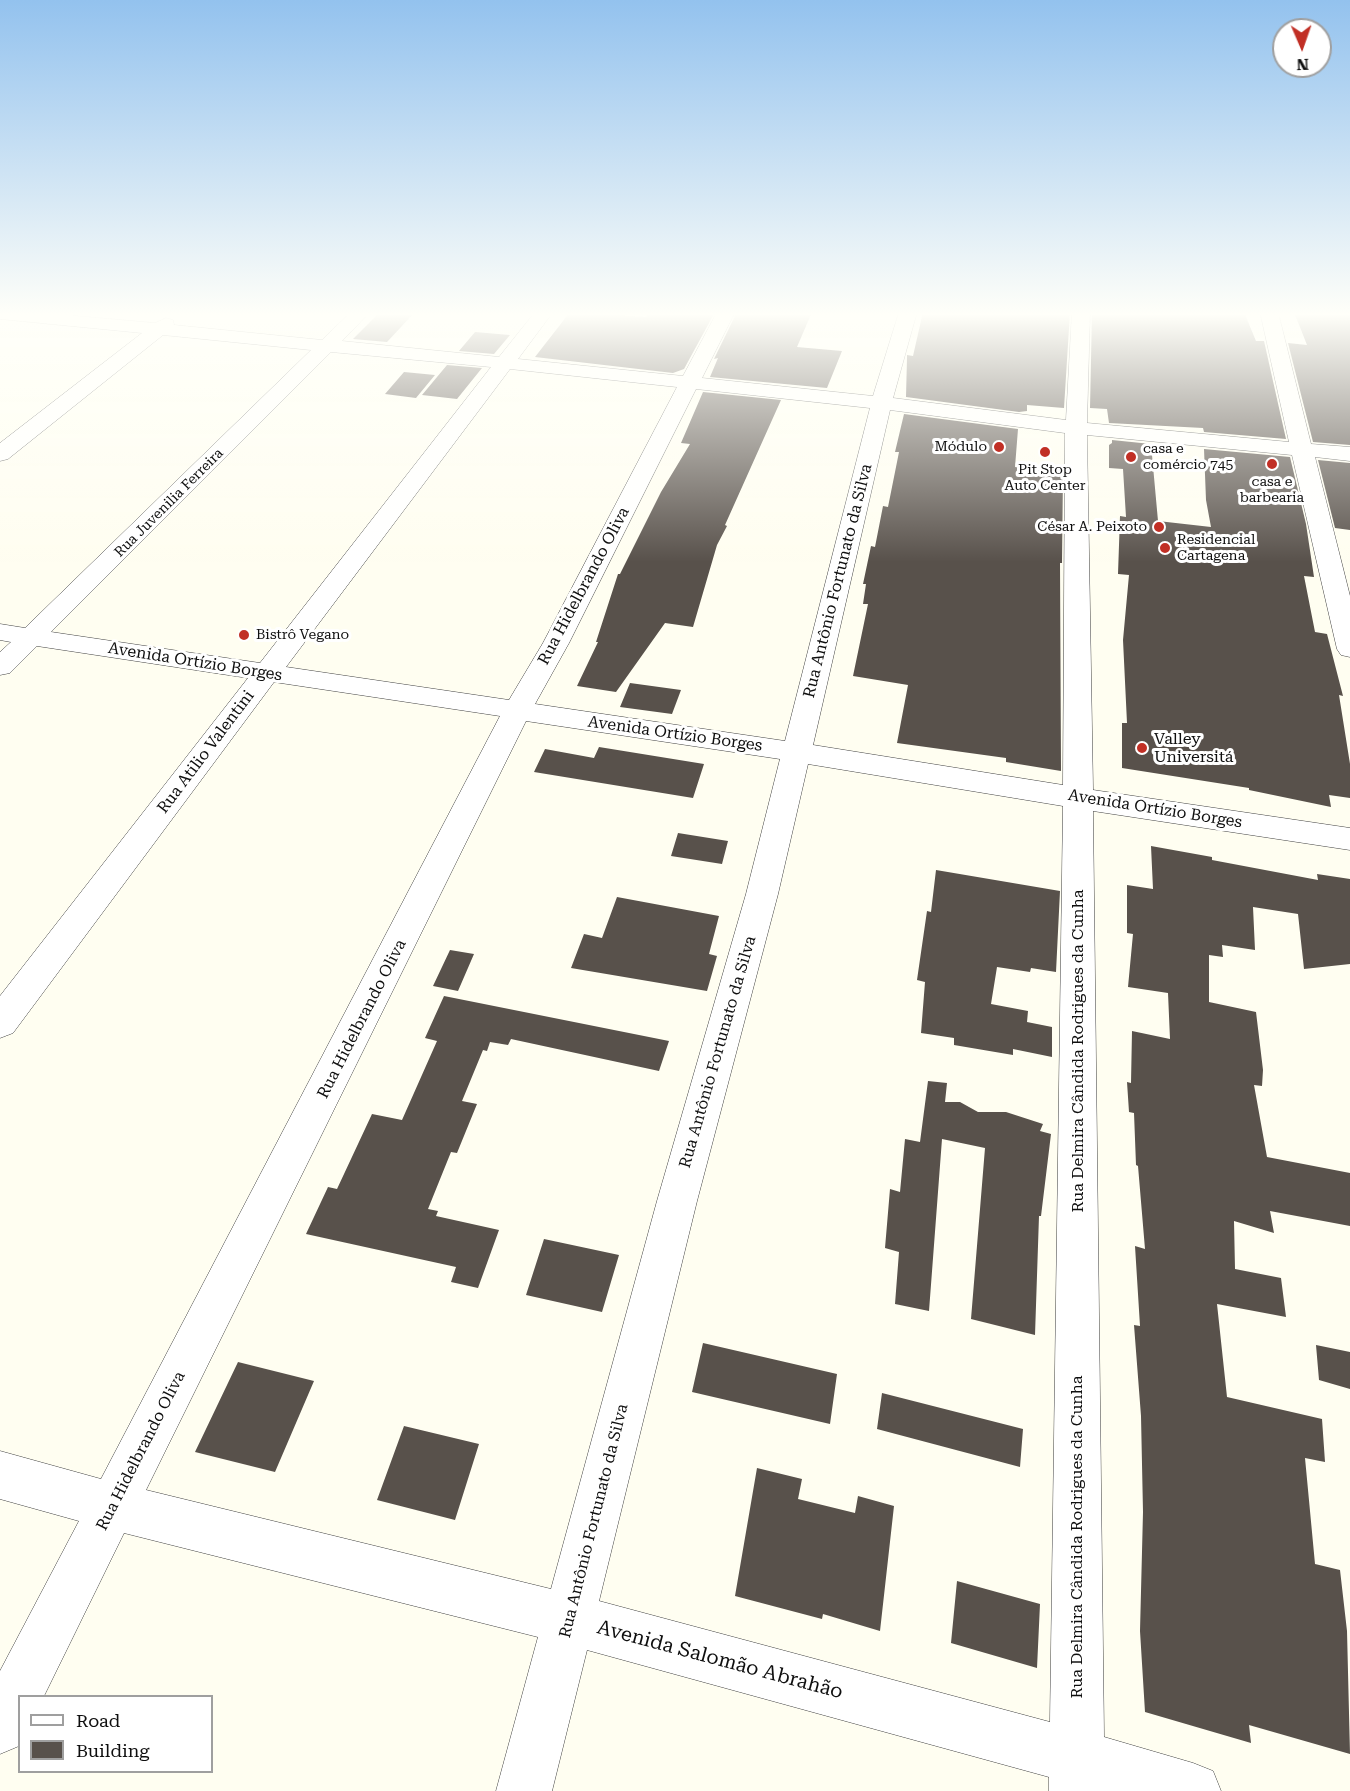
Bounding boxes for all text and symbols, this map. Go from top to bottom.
north arrow [1272,18,1332,78]
text: N [1296,55,1309,74]
place label: Módulo [935,439,987,455]
marker: Módulo [992,440,1006,454]
place label: casa e comércio 745 [1143,441,1233,473]
street label: Rua Juvenilia Ferreira [111,445,227,561]
marker: Pit Stop Auto Center [1038,445,1052,459]
marker: casa e comércio 745 [1124,450,1138,464]
marker: casa e barbearia [1265,457,1279,471]
street label: Rua Antônio Fortunato da Silva [800,462,876,700]
place label: Pit Stop Auto Center [1005,462,1085,494]
place label: casa e barbearia [1240,474,1304,506]
street label: Rua Hidelbrando Oliva [534,504,634,668]
place label: César A. Peixoto [1037,519,1147,535]
marker: César A. Peixoto [1152,520,1166,534]
place label: Residencial Cartagena [1177,532,1255,564]
marker: Residencial Cartagena [1158,541,1172,555]
place label: Bistrô Vegano [256,627,349,643]
marker: Bistrô Vegano [237,628,251,642]
street label: Avenida Ortízio Borges [107,639,283,685]
street label: Rua Atilio Valentini [154,687,258,817]
street label: Avenida Ortízio Borges [587,712,763,756]
place label: Valley Universitá [1154,729,1234,767]
marker: Valley Universitá [1135,741,1149,755]
street label: Avenida Ortízio Borges [1067,786,1243,832]
street label: Rua Delmira Cândida Rodrigues da Cunha [1068,890,1088,1212]
street label: Rua Antônio Fortunato da Silva [676,934,760,1170]
street label: Rua Hidelbrando Oliva [313,936,411,1102]
street label: Rua Hidelbrando Oliva [92,1368,190,1534]
street label: Rua Delmira Cândida Rodrigues da Cunha [1067,1376,1087,1698]
street label: Rua Antônio Fortunato da Silva [556,1402,632,1640]
street label: Avenida Salomão Abrahão [594,1616,846,1704]
legend [18,1695,213,1773]
text: Road [76,1710,120,1731]
text: Building [76,1740,150,1761]

